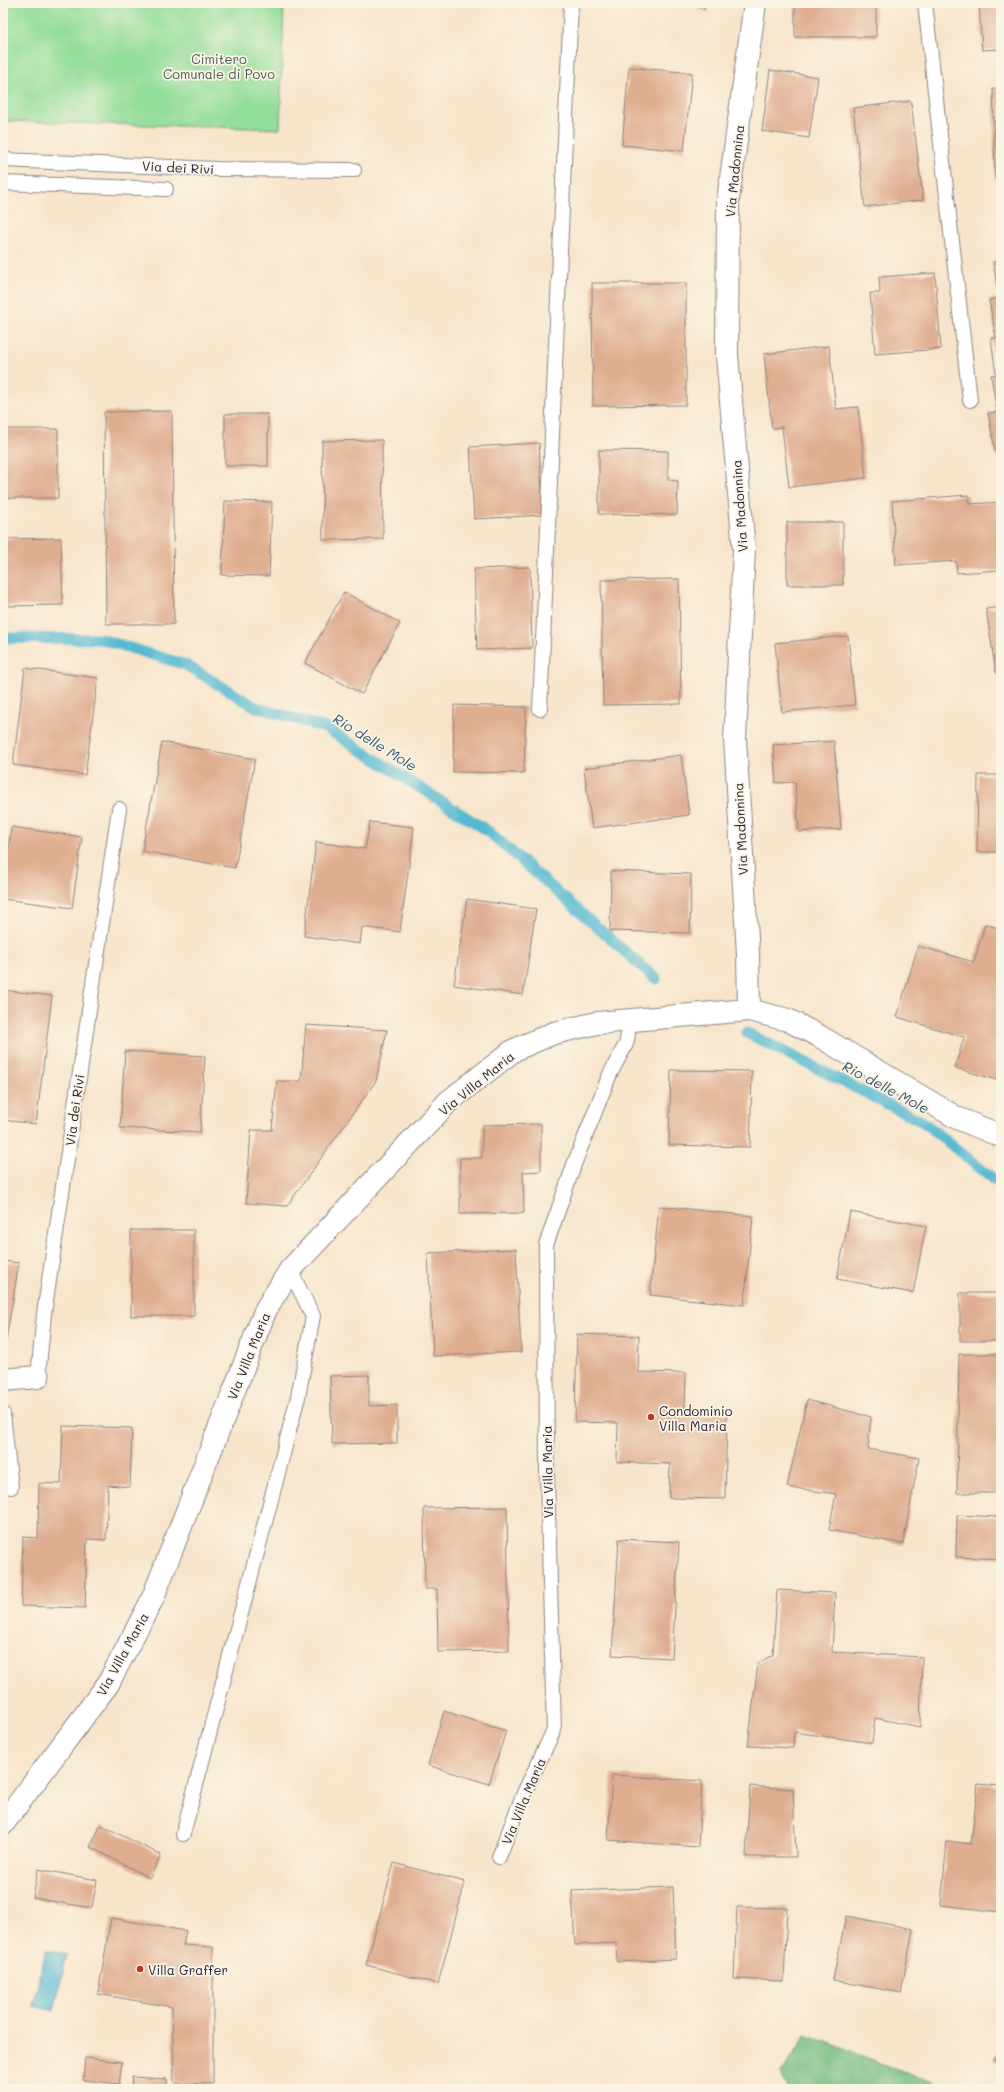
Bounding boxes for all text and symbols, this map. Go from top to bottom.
park label: Cimitero Comunale di Povo [163,50,275,82]
street label: Via Madonnina [721,124,747,218]
street label: Via dei Rivi [142,157,215,177]
street label: Via Madonnina [727,459,751,553]
water label: Rio delle Mole [330,709,420,775]
street label: Via Madonnina [729,782,751,876]
street label: Via Villa Maria [435,1047,517,1119]
water label: Rio delle Mole [839,1056,933,1118]
street label: Via dei Rivi [61,1073,87,1147]
street label: Via Villa Maria [223,1310,273,1402]
place label: Condominio Villa Maria [659,1402,733,1434]
marker: Condominio Villa Maria [646,1412,656,1422]
street label: Via Villa Maria [538,1425,556,1519]
street label: Via Villa Maria [92,1609,152,1699]
street label: Via Villa Maria [497,1755,549,1847]
place label: Villa Graffer [148,1961,228,1978]
marker: Villa Graffer [135,1964,145,1974]

